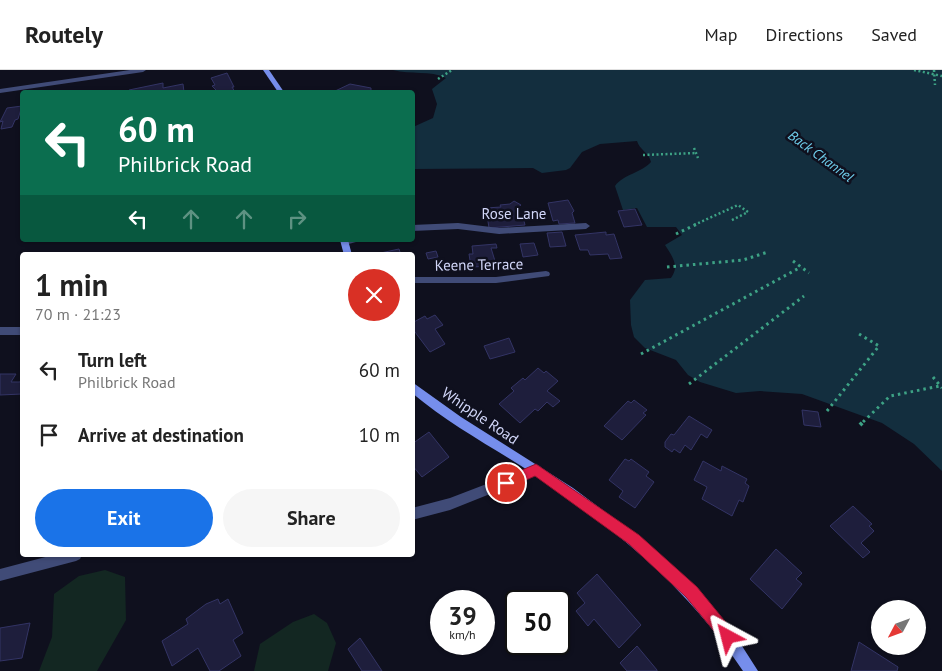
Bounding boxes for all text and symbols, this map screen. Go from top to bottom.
text: Routely [25,19,103,50]
text: Map [705,23,737,46]
text: Directions [765,23,843,46]
text: Saved [871,23,917,46]
text: 60 m [118,106,195,152]
icon: left [35,110,100,175]
water label: Back Channel [785,126,858,186]
text: Philbrick Road [118,150,252,178]
street label: Rose Lane [482,204,546,223]
icon: left [124,205,152,233]
icon: ahead [177,205,205,233]
icon: ahead [230,205,258,233]
icon: right [283,205,311,233]
street label: Keene Terrace [435,254,523,275]
text: 1 min [35,265,108,304]
button: close [348,269,400,321]
text: 70 m · 21:23 [35,304,121,324]
text: Turn left [78,348,147,372]
icon: left [35,356,63,384]
text: 60 m [359,358,400,382]
text: Philbrick Road [78,372,176,392]
street label: Whipple Road [438,383,522,448]
icon: arrive [35,421,63,449]
text: Arrive at destination [78,423,244,447]
text: 10 m [359,423,400,447]
pin [485,462,527,504]
icon: arrive [492,469,520,497]
button: Exit [35,489,213,547]
button: Share [223,489,400,547]
speed limit sign: 50 [505,590,570,655]
text: 39 [448,600,477,632]
north arrow [871,600,926,655]
map controls [871,600,926,655]
position arrow [701,610,753,662]
text: km/h [449,627,476,642]

